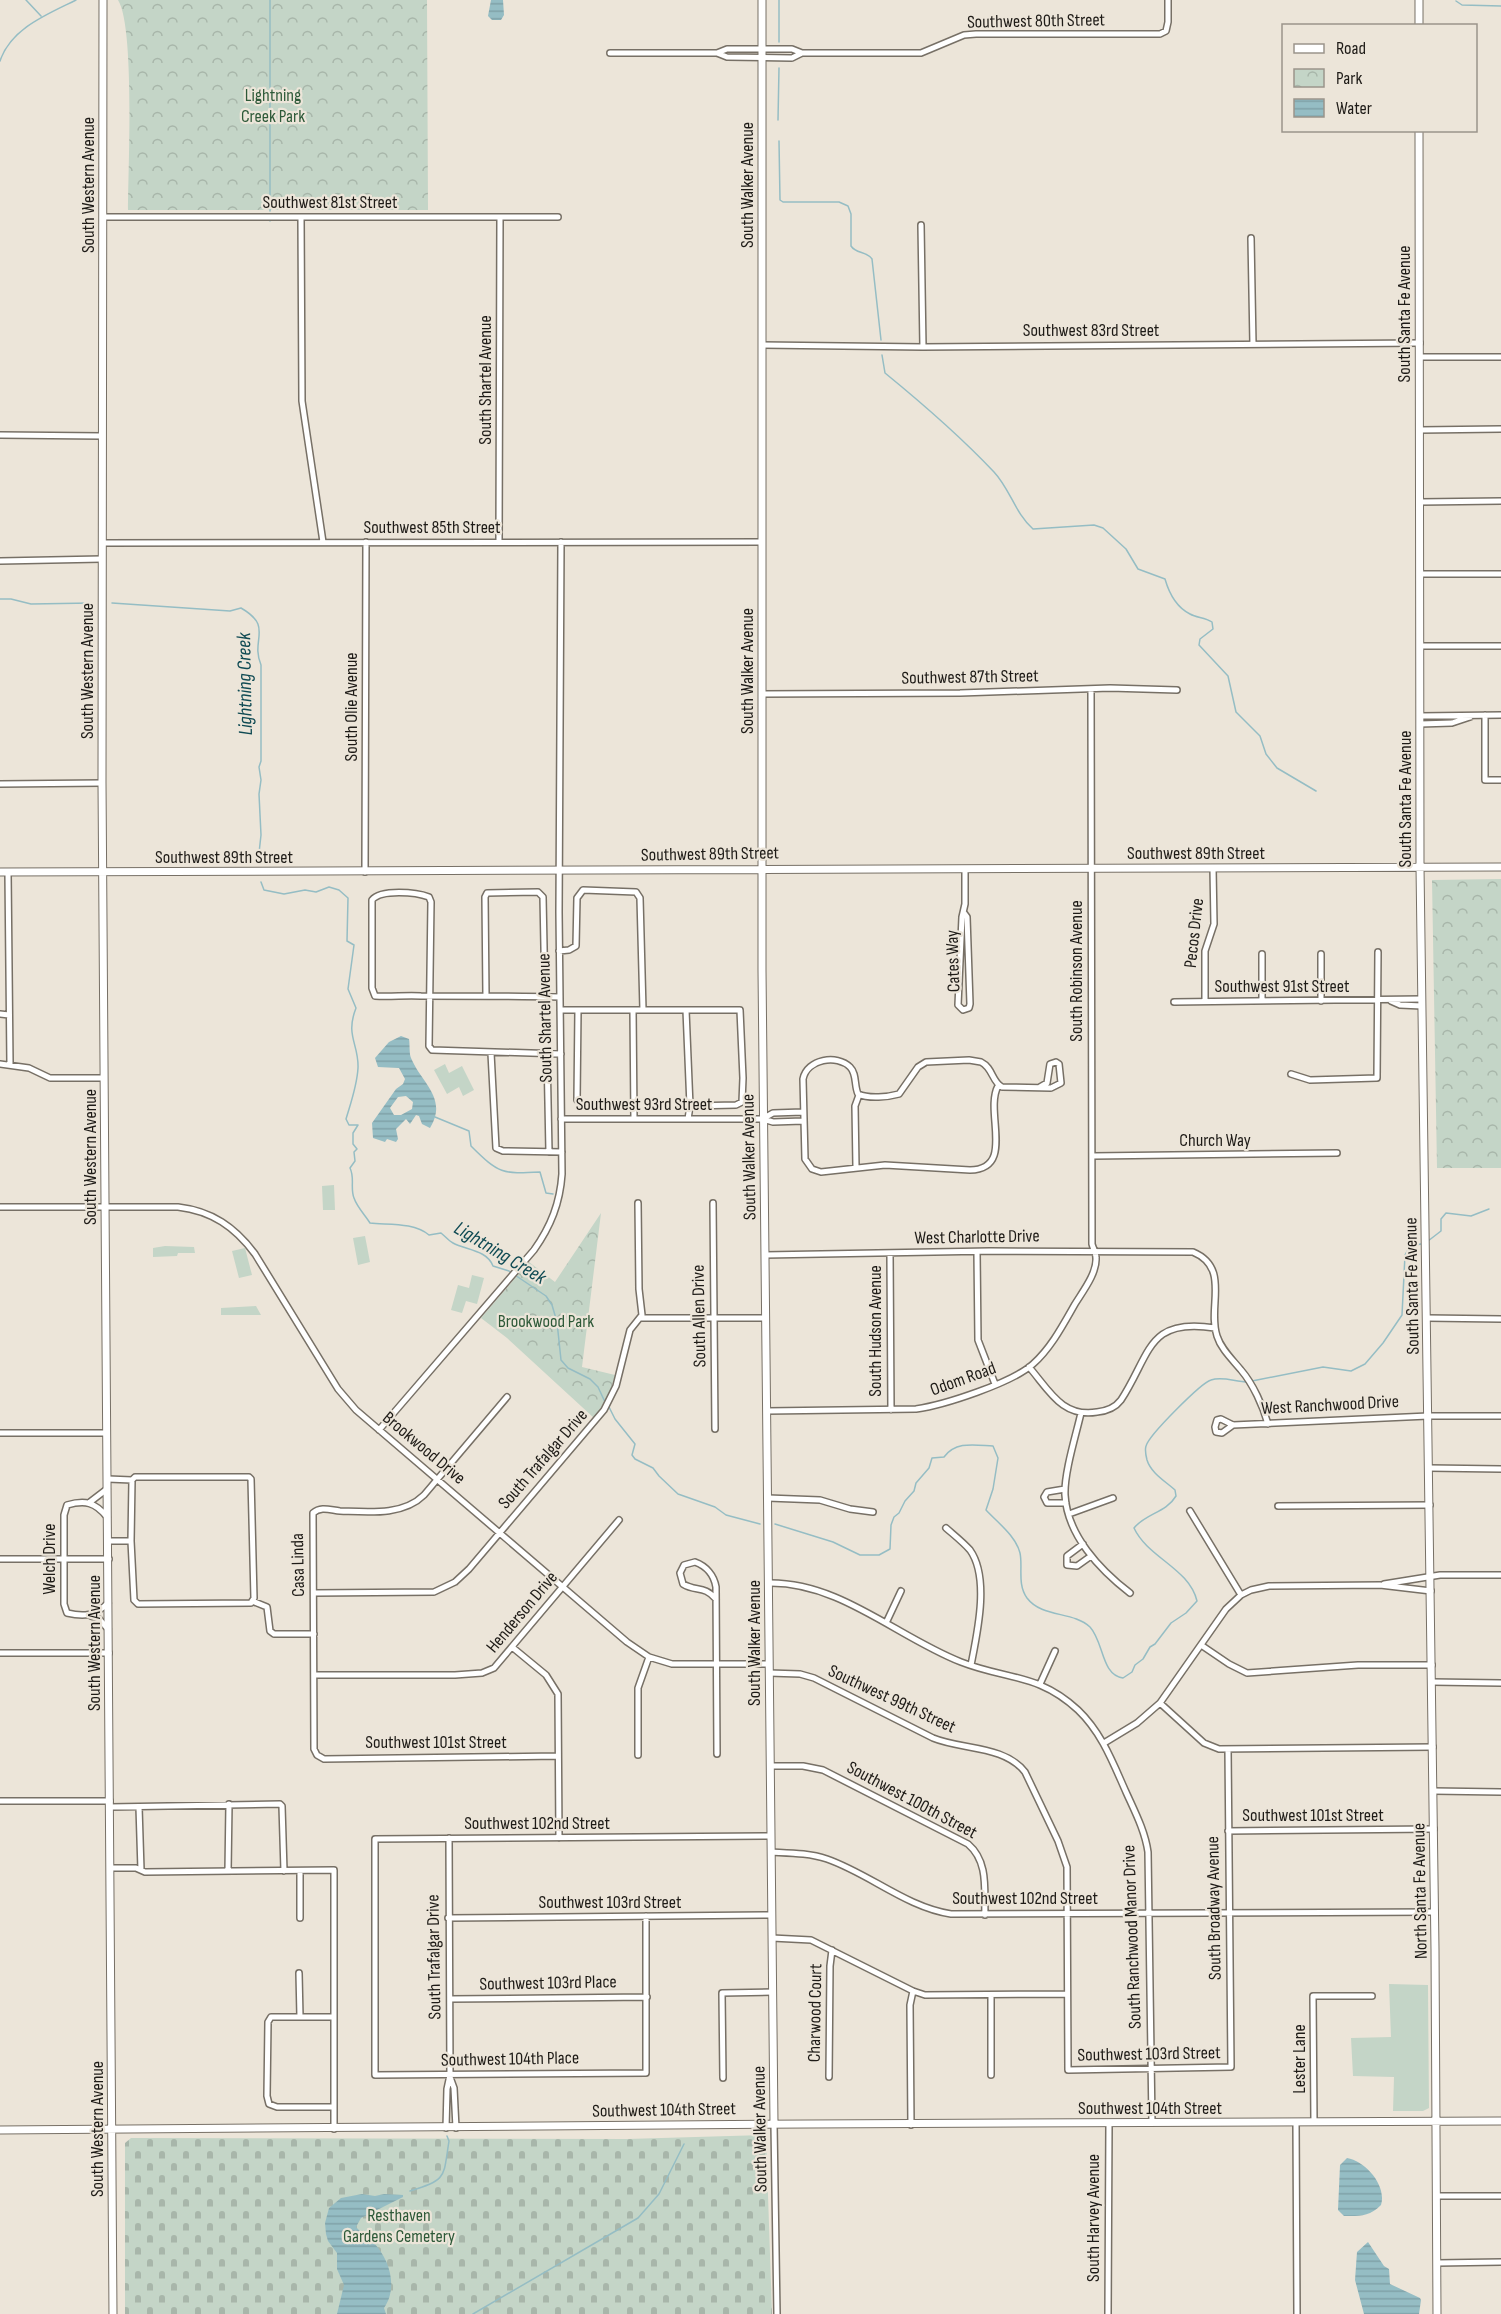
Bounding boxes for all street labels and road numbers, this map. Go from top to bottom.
street label: Southwest 80th Street [967,9,1106,33]
street label: South Western Avenue [78,117,99,253]
street label: South Walker Avenue [737,122,758,248]
street label: Southwest 81st Street [263,192,398,213]
street label: South Santa Fe Avenue [1394,245,1415,383]
street label: South Shartel Avenue [475,315,496,445]
street label: Southwest 83rd Street [1023,320,1160,341]
street label: Southwest 85th Street [363,517,501,538]
street label: South Western Avenue [77,603,98,739]
street label: South Walker Avenue [737,608,758,734]
street label: South Olie Avenue [341,653,362,761]
street label: Southwest 87th Street [901,665,1039,689]
street label: South Santa Fe Avenue [1395,730,1416,868]
street label: Southwest 89th Street [641,842,780,866]
street label: Southwest 89th Street [1127,843,1265,864]
street label: Southwest 89th Street [155,847,293,868]
street label: Pecos Drive [1180,897,1208,969]
street label: South Robinson Avenue [1066,900,1087,1042]
street label: Cates Way [941,929,965,992]
street label: South Shartel Avenue [533,953,557,1083]
street label: Southwest 91st Street [1214,976,1350,997]
street label: South Western Avenue [80,1089,101,1225]
street label: Southwest 93rd Street [576,1094,713,1115]
street label: South Walker Avenue [737,1094,761,1220]
street label: Church Way [1179,1130,1251,1151]
street label: South Santa Fe Avenue [1400,1217,1424,1355]
street label: West Charlotte Drive [914,1225,1040,1249]
street label: South Allen Drive [688,1265,710,1367]
street label: South Hudson Avenue [865,1265,886,1397]
street label: Odom Road [927,1357,999,1401]
street label: West Ranchwood Drive [1261,1391,1399,1419]
street label: South Trafalgar Drive [494,1405,592,1513]
street label: Brookwood Drive [378,1407,470,1489]
street label: Welch Drive [39,1523,60,1595]
street label: Casa Linda [287,1533,309,1597]
street label: Henderson Drive [482,1567,562,1657]
street label: South Western Avenue [84,1575,105,1711]
street label: South Walker Avenue [744,1580,765,1706]
street label: Southwest 99th Street [825,1660,959,1738]
street label: Southwest 101st Street [365,1732,507,1753]
street label: Southwest 100th Street [843,1757,981,1843]
street label: Southwest 101st Street [1242,1805,1384,1826]
street label: Southwest 102nd Street [464,1813,610,1834]
street label: North Santa Fe Avenue [1408,1823,1432,1959]
street label: South Broadway Avenue [1202,1836,1226,1980]
street label: South Ranchwood Manor Drive [1118,1845,1146,2029]
street label: Southwest 102nd Street [952,1888,1098,1909]
street label: Southwest 103rd Street [538,1892,682,1913]
street label: South Trafalgar Drive [422,1894,446,2020]
street label: Charwood Court [804,1963,826,2062]
street label: Southwest 103rd Place [479,1971,617,1995]
street label: Lester Lane [1289,2024,1310,2094]
street label: Southwest 103rd Street [1077,2042,1221,2066]
street label: Southwest 104th Place [441,2047,579,2071]
street label: South Western Avenue [87,2061,108,2197]
street label: South Walker Avenue [748,2066,772,2192]
street label: Southwest 104th Street [592,2098,737,2122]
street label: Southwest 104th Street [1078,2098,1222,2119]
street label: South Harvey Avenue [1083,2154,1104,2282]

